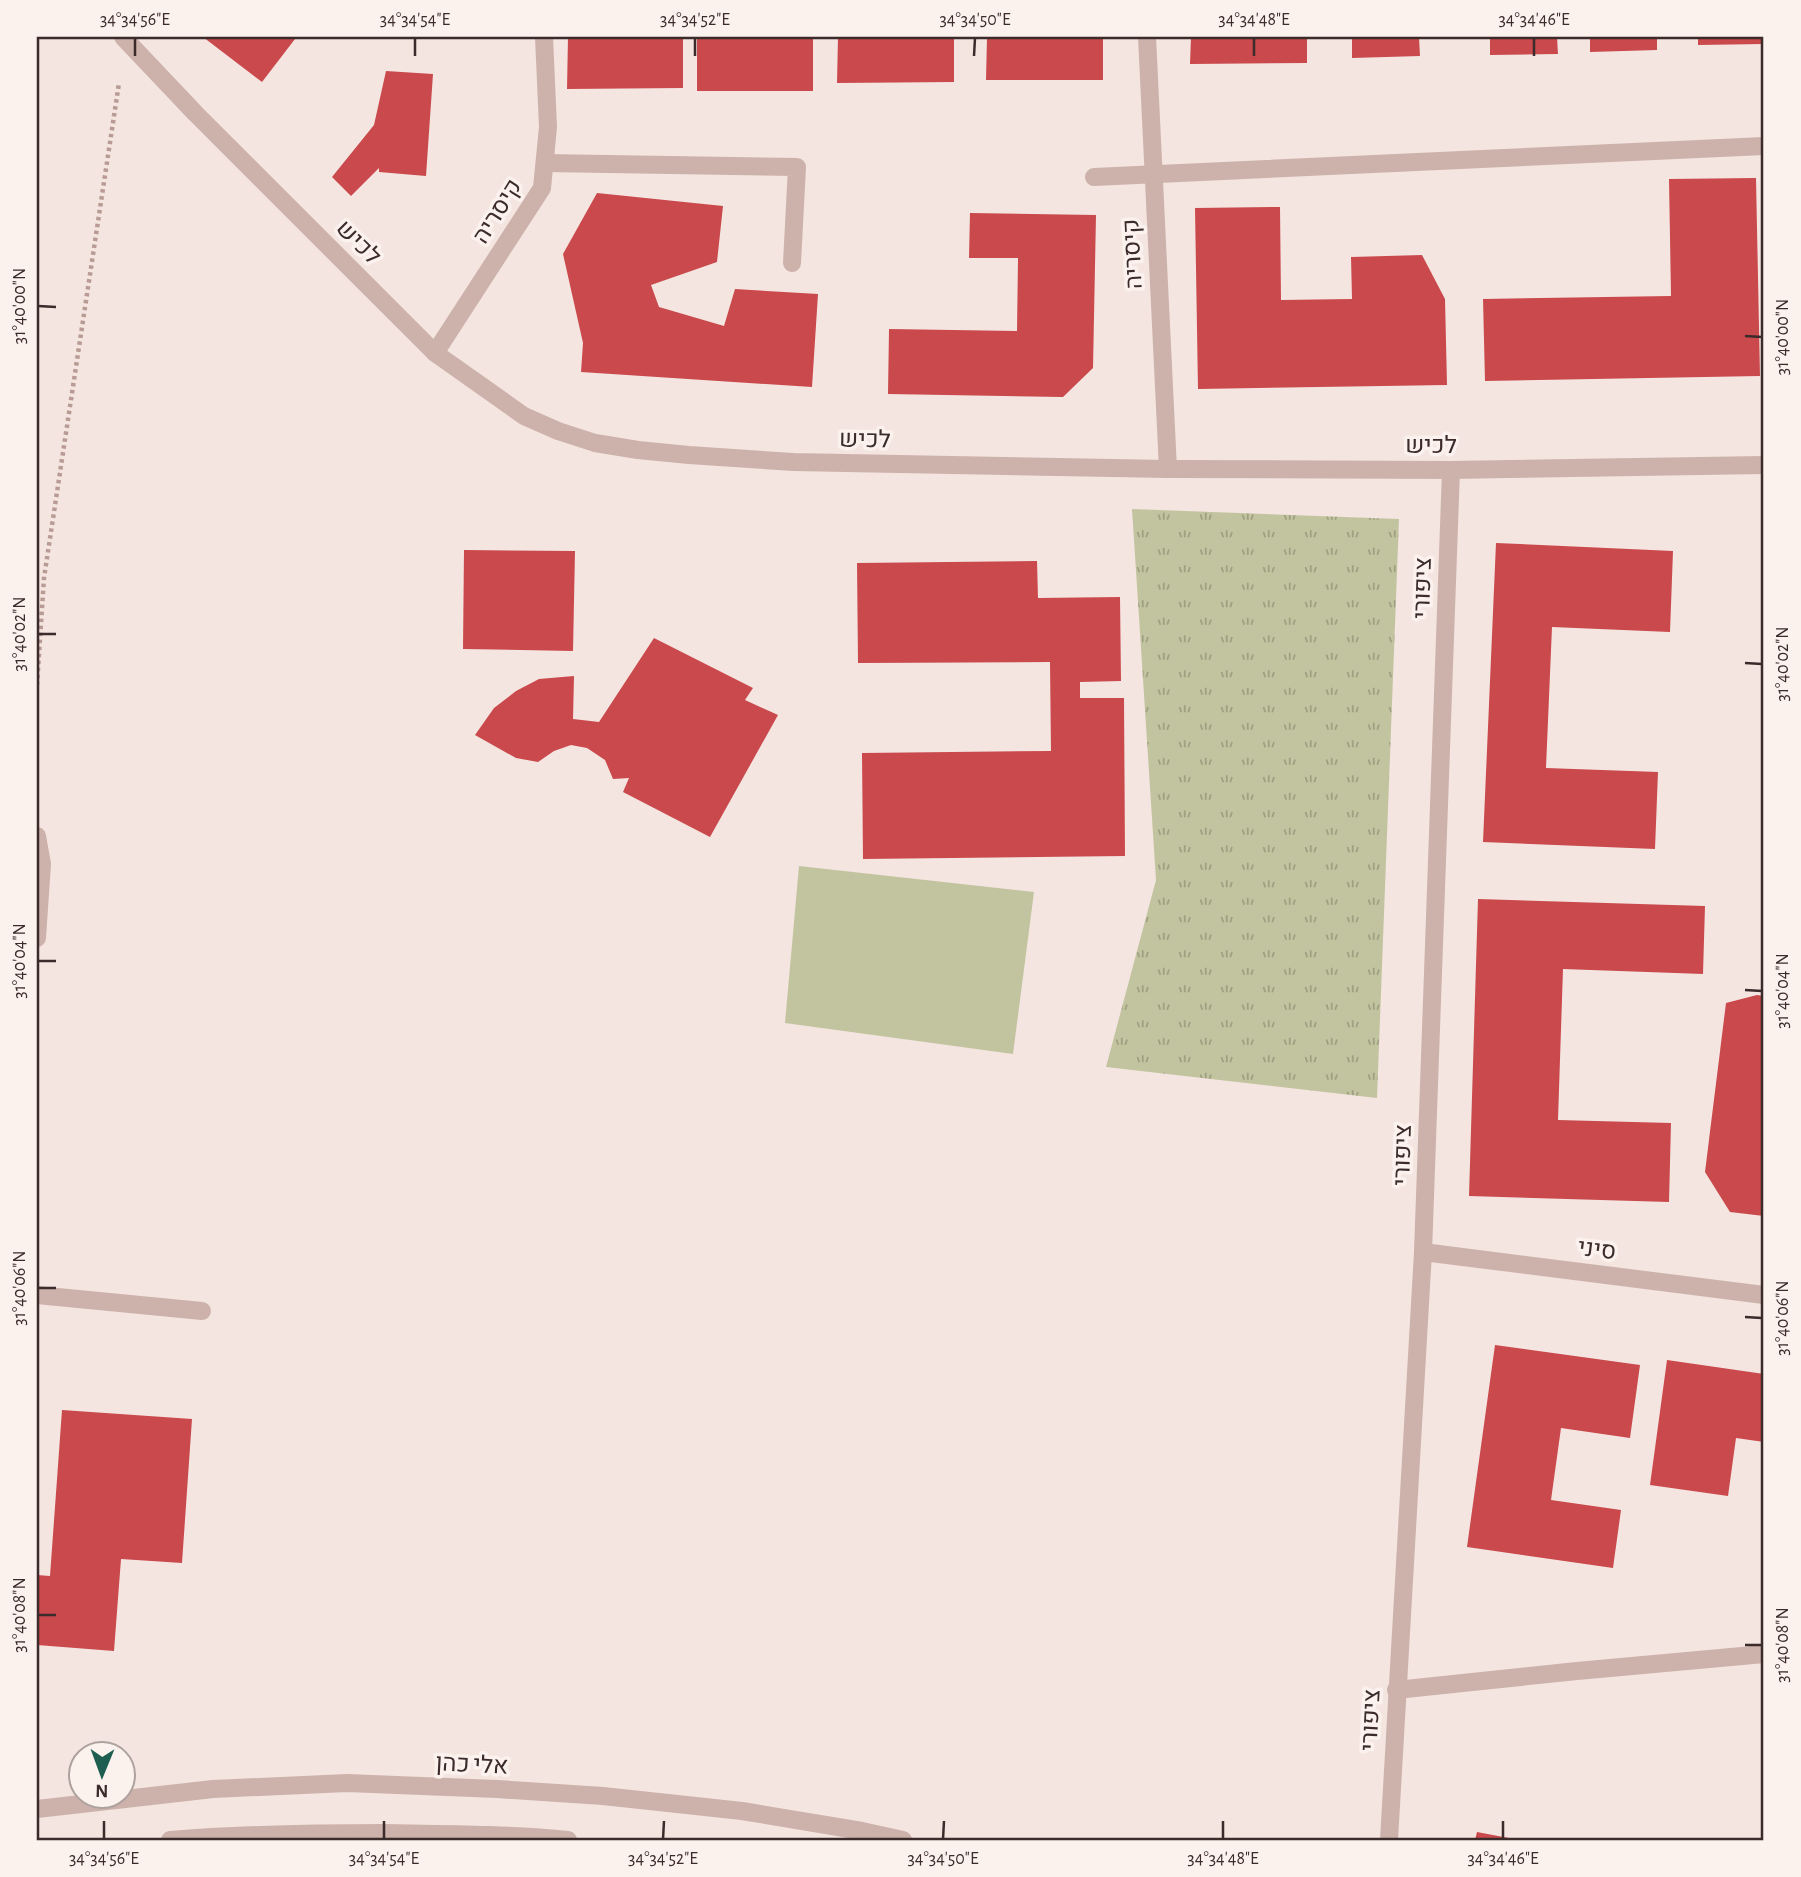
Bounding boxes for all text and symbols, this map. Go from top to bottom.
text: 34°34'56"E [100,11,170,29]
text: 34°34'54"E [380,11,450,29]
text: 34°34'52"E [660,11,730,29]
text: 34°34'50"E [939,11,1011,29]
text: 34°34'48"E [1218,11,1290,29]
text: 34°34'46"E [1498,11,1570,29]
street label: קיסריה [469,175,527,248]
street label: לכיש [332,216,385,269]
street label: קיסריה [1119,218,1147,290]
text: 31°40'00"N [11,268,29,344]
text: 31°40'00"N [1774,299,1792,375]
street label: לכיש [839,428,891,452]
street label: לכיש [1405,434,1457,458]
street label: ציפורי [1410,557,1436,619]
text: 31°40'02"N [11,596,29,672]
text: 31°40'02"N [1774,626,1792,702]
text: 31°40'04"N [11,923,29,999]
text: 31°40'04"N [1774,953,1792,1029]
street label: ציפורי [1390,1124,1416,1186]
street label: סיני [1576,1236,1617,1264]
text: 31°40'06"N [11,1250,29,1326]
text: 31°40'06"N [1774,1280,1792,1356]
text: 31°40'08"N [11,1577,29,1653]
text: 31°40'08"N [1774,1607,1792,1683]
street label: ציפורי [1357,1689,1385,1751]
north arrow [66,1741,136,1811]
street label: אלי כהן [435,1751,509,1779]
text: N [95,1781,109,1800]
text: 34°34'56"E [69,1850,139,1868]
text: 34°34'54"E [349,1850,419,1868]
text: 34°34'52"E [628,1850,698,1868]
text: 34°34'50"E [907,1850,979,1868]
text: 34°34'48"E [1187,1850,1259,1868]
text: 34°34'46"E [1467,1850,1539,1868]

